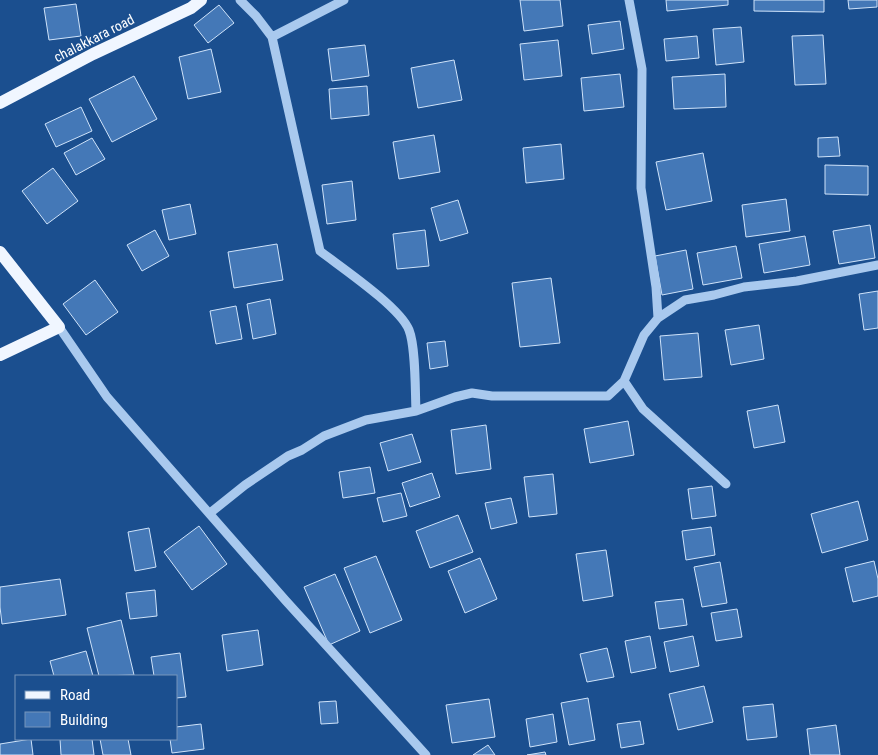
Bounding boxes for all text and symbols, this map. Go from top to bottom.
street label: chalakkara road [51,11,137,65]
legend [15,675,178,740]
text: Road [60,686,90,704]
text: Building [60,711,108,729]

